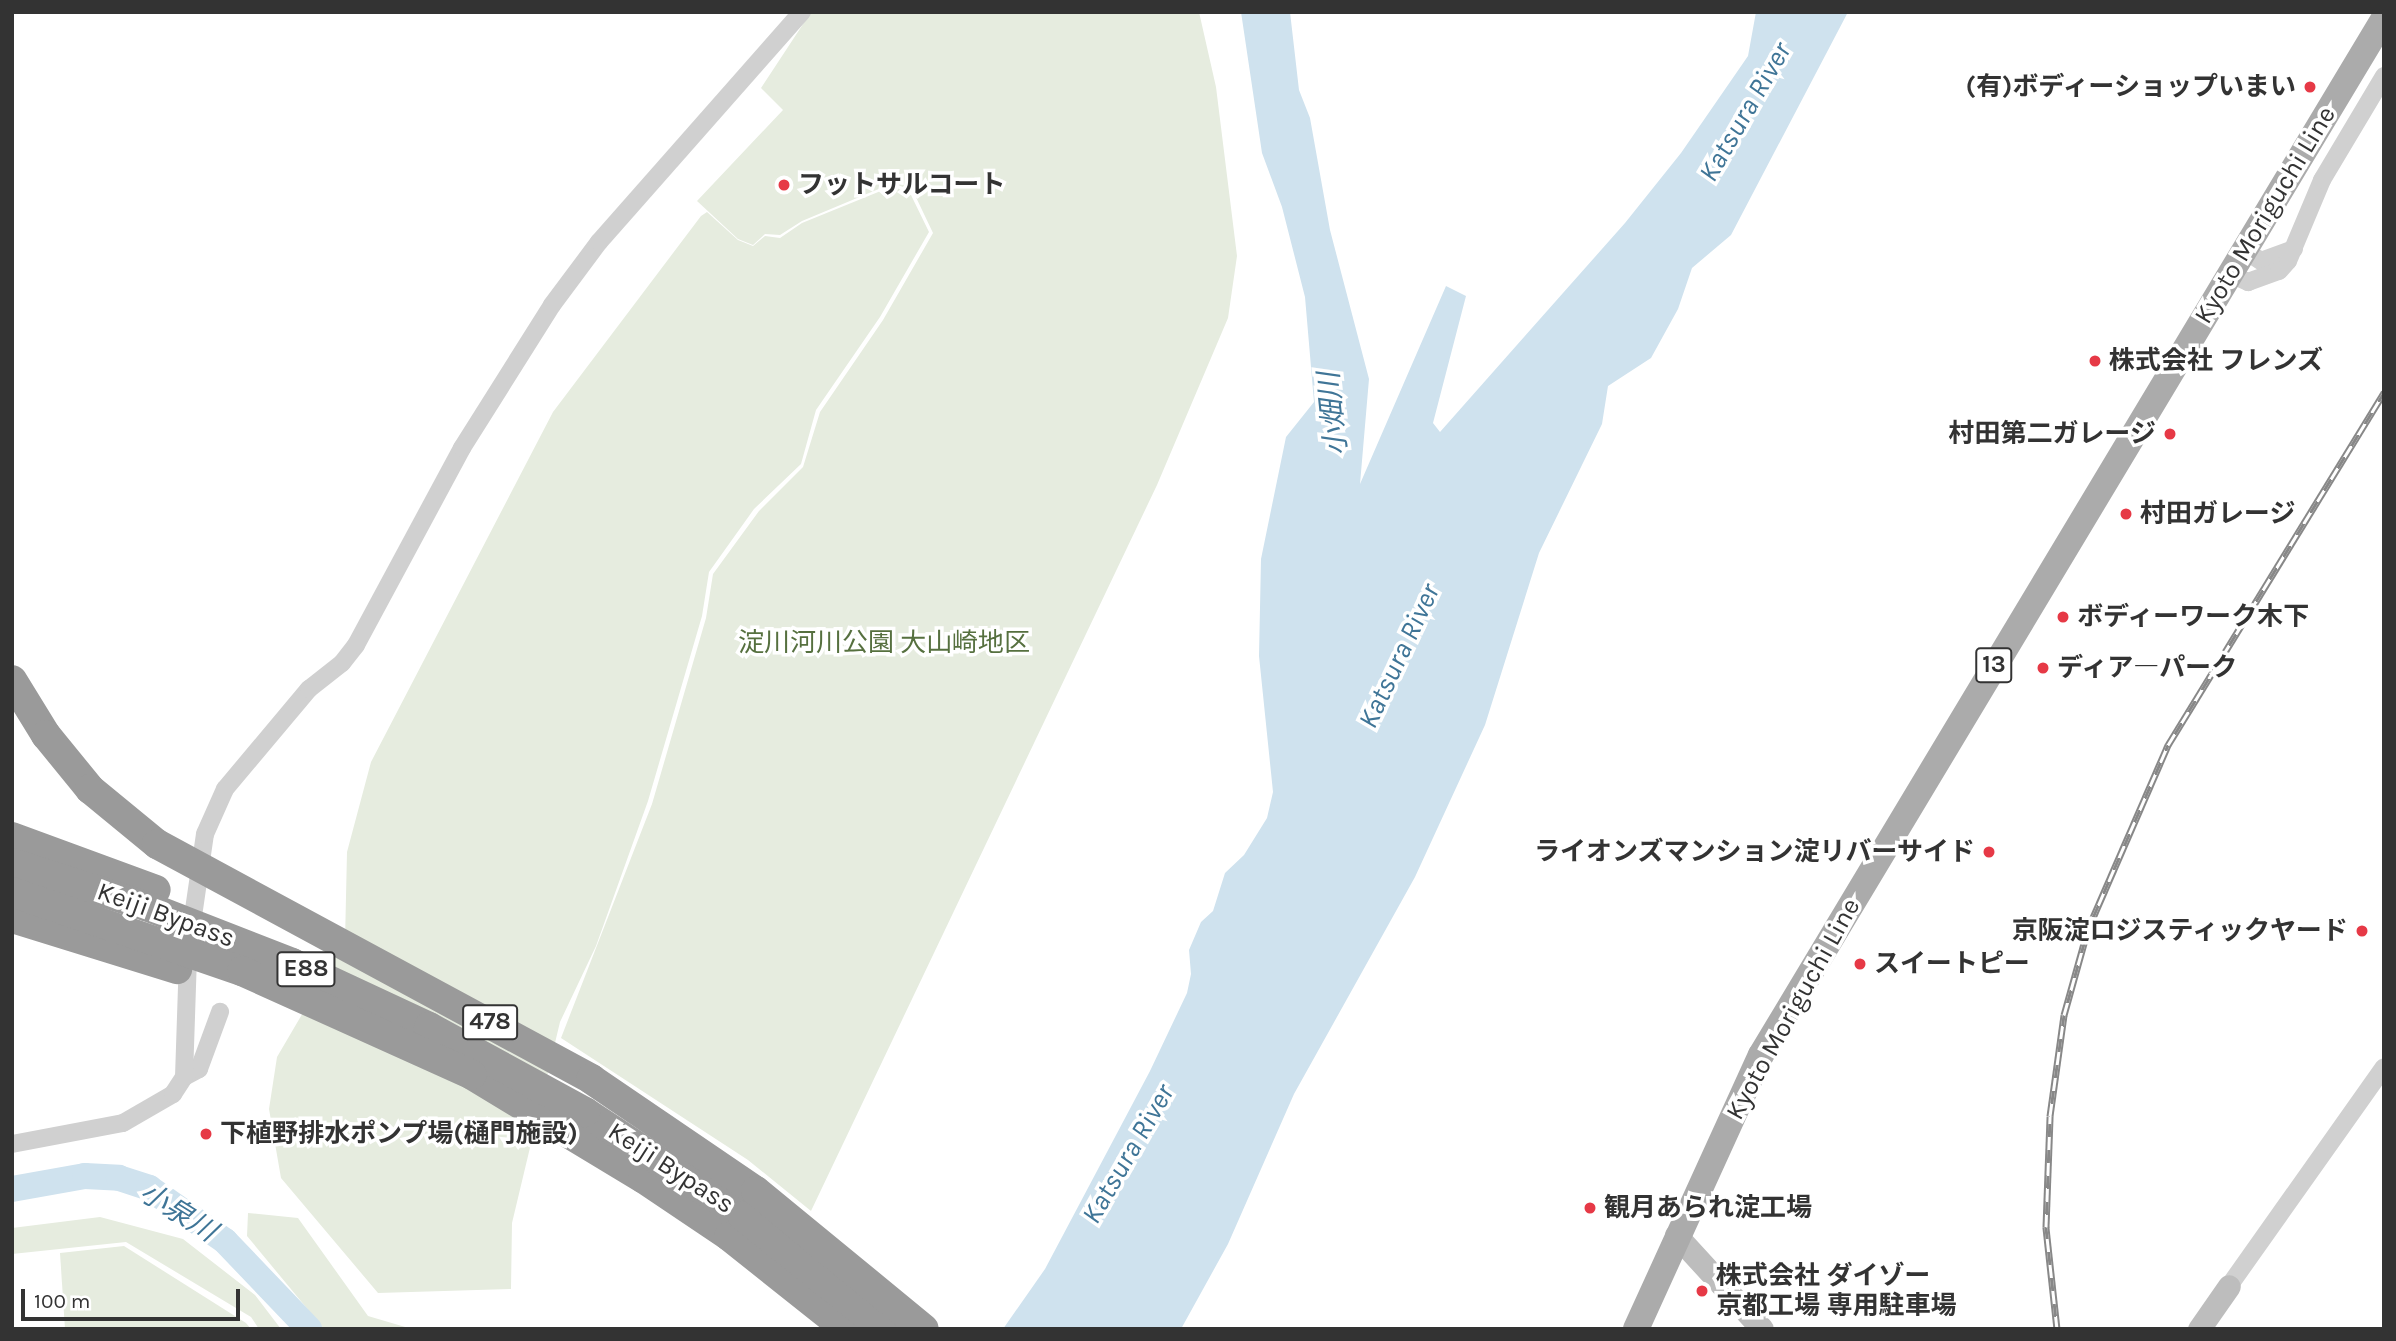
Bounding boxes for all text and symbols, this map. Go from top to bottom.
water label: Katsura River [1692,36,1798,188]
place label: (有)ボディーショップいまい [1963,71,2296,103]
marker: (有)ボディーショップいまい [2302,79,2318,95]
street label: Kyoto Moriguchi Line [2188,101,2342,329]
place label: フットサルコート [798,169,1006,201]
marker: フットサルコート [776,177,792,193]
place label: 株式会社 フレンズ [2109,345,2324,377]
marker: 株式会社 フレンズ [2087,353,2103,369]
water label: 小畑川 [1312,370,1354,458]
place label: 村田第二ガレージ [1948,418,2156,450]
marker: 村田第二ガレージ [2162,426,2178,442]
place label: 村田ガレージ [2140,498,2296,530]
marker: 村田ガレージ [2118,506,2134,522]
water label: Katsura River [1351,578,1447,734]
place label: ボディーワーク木下 [2077,601,2311,633]
marker: ボディーワーク木下 [2055,609,2071,625]
park label: 淀川河川公園 大山崎地区 [738,627,1030,659]
road number: 13 [1975,644,2013,686]
place label: ディア―パーク [2057,652,2239,684]
marker: ディア―パーク [2035,660,2051,676]
place label: ライオンズマンション淀リバーサイド [1533,836,1975,868]
marker: ライオンズマンション淀リバーサイド [1981,844,1997,860]
street label: Keiji Bypass [93,876,239,954]
street label: Kyoto Moriguchi Line [1719,893,1867,1125]
place label: 京阪淀ロジスティックヤード [2010,915,2348,947]
marker: 京阪淀ロジスティックヤード [2354,923,2370,939]
road number: E88 [276,948,336,989]
place label: スイートピー [1874,948,2030,980]
marker: スイートピー [1852,956,1868,972]
road number: 478 [462,1002,518,1042]
water label: Katsura River [1075,1078,1181,1230]
street label: Keiji Bypass [602,1116,740,1220]
place label: 下植野排水ポンプ場(樋門施設) [220,1118,579,1150]
marker: 下植野排水ポンプ場(樋門施設) [198,1126,214,1142]
water label: 小泉川 [133,1175,223,1249]
place label: 観月あられ淀工場 [1604,1192,1812,1224]
marker: 観月あられ淀工場 [1582,1200,1598,1216]
place label: 株式会社 ダイゾー 京都工場 専用駐車場 [1716,1260,1957,1322]
scale bar [24,1274,243,1318]
marker: 株式会社 ダイゾー 京都工場 専用駐車場 [1694,1283,1710,1299]
text: 100 m [34,1289,91,1313]

